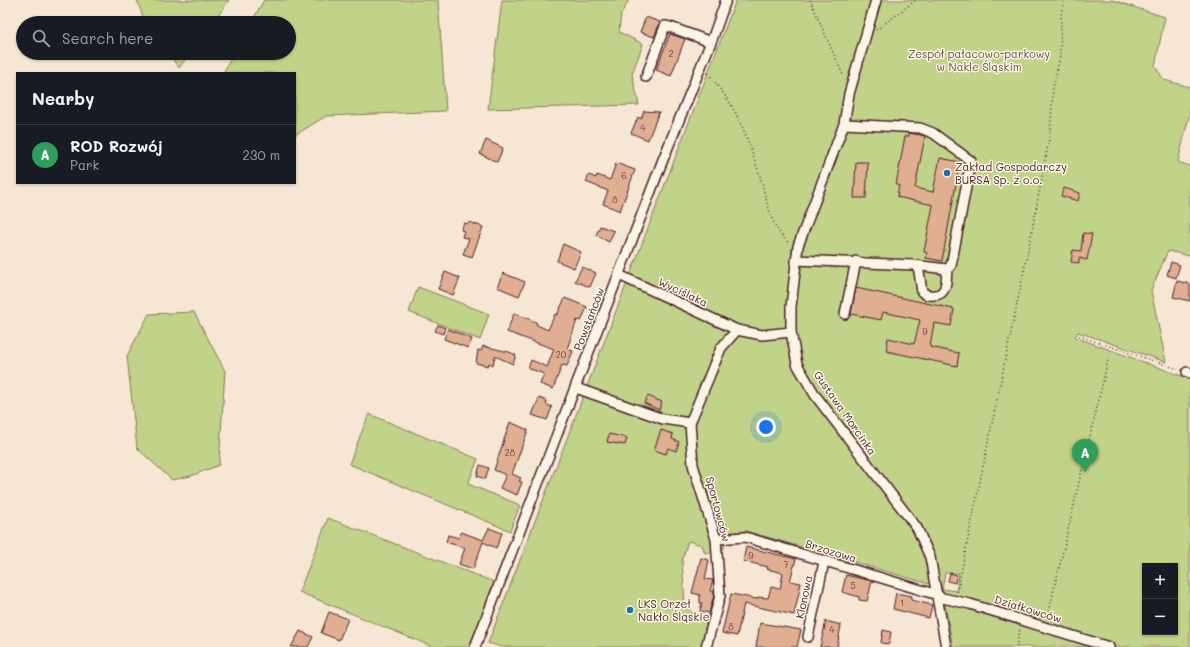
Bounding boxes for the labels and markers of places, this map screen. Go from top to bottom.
place label: Zakład Gospodarczy BURSA Sp. z o.o. [955,159,1067,187]
marker: Zakład Gospodarczy BURSA Sp. z o.o. [942,168,952,178]
pin: A [1072,439,1098,472]
place label: LKS Orzeł Nakło Śląskie [638,596,710,624]
marker: LKS Orzeł Nakło Śląskie [625,605,635,615]

